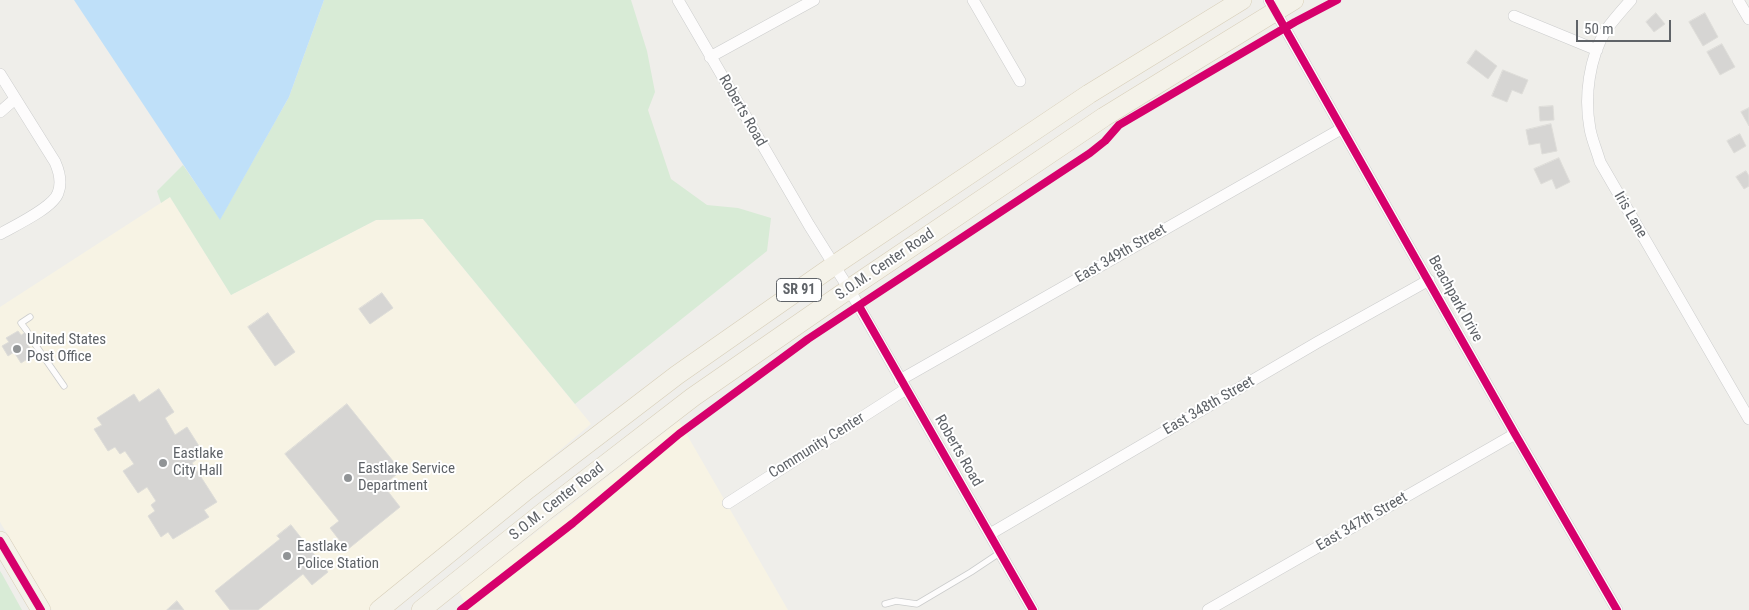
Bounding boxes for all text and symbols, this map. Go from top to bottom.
scale bar [1579,10,1674,42]
text: 50 m [1584,20,1614,38]
street label: Roberts Road [714,72,770,150]
street label: Iris Lane [1610,189,1650,241]
street label: East 349th Street [1072,221,1170,287]
street label: S.O.M. Center Road [832,225,938,305]
street label: Beachpark Drive [1424,253,1486,345]
road number: SR 91 [776,278,822,302]
place label: United States Post Office [27,331,106,366]
marker: United States Post Office [11,343,23,355]
street label: East 348th Street [1160,373,1258,439]
street label: Community Center [766,409,868,483]
street label: Roberts Road [930,412,986,490]
place label: Eastlake City Hall [173,445,223,480]
marker: Eastlake City Hall [157,457,169,469]
street label: S.O.M. Center Road [506,459,608,545]
place label: Eastlake Service Department [358,460,455,495]
marker: Eastlake Service Department [342,472,354,484]
street label: East 347th Street [1313,489,1411,555]
place label: Eastlake Police Station [297,538,379,573]
marker: Eastlake Police Station [281,550,293,562]

